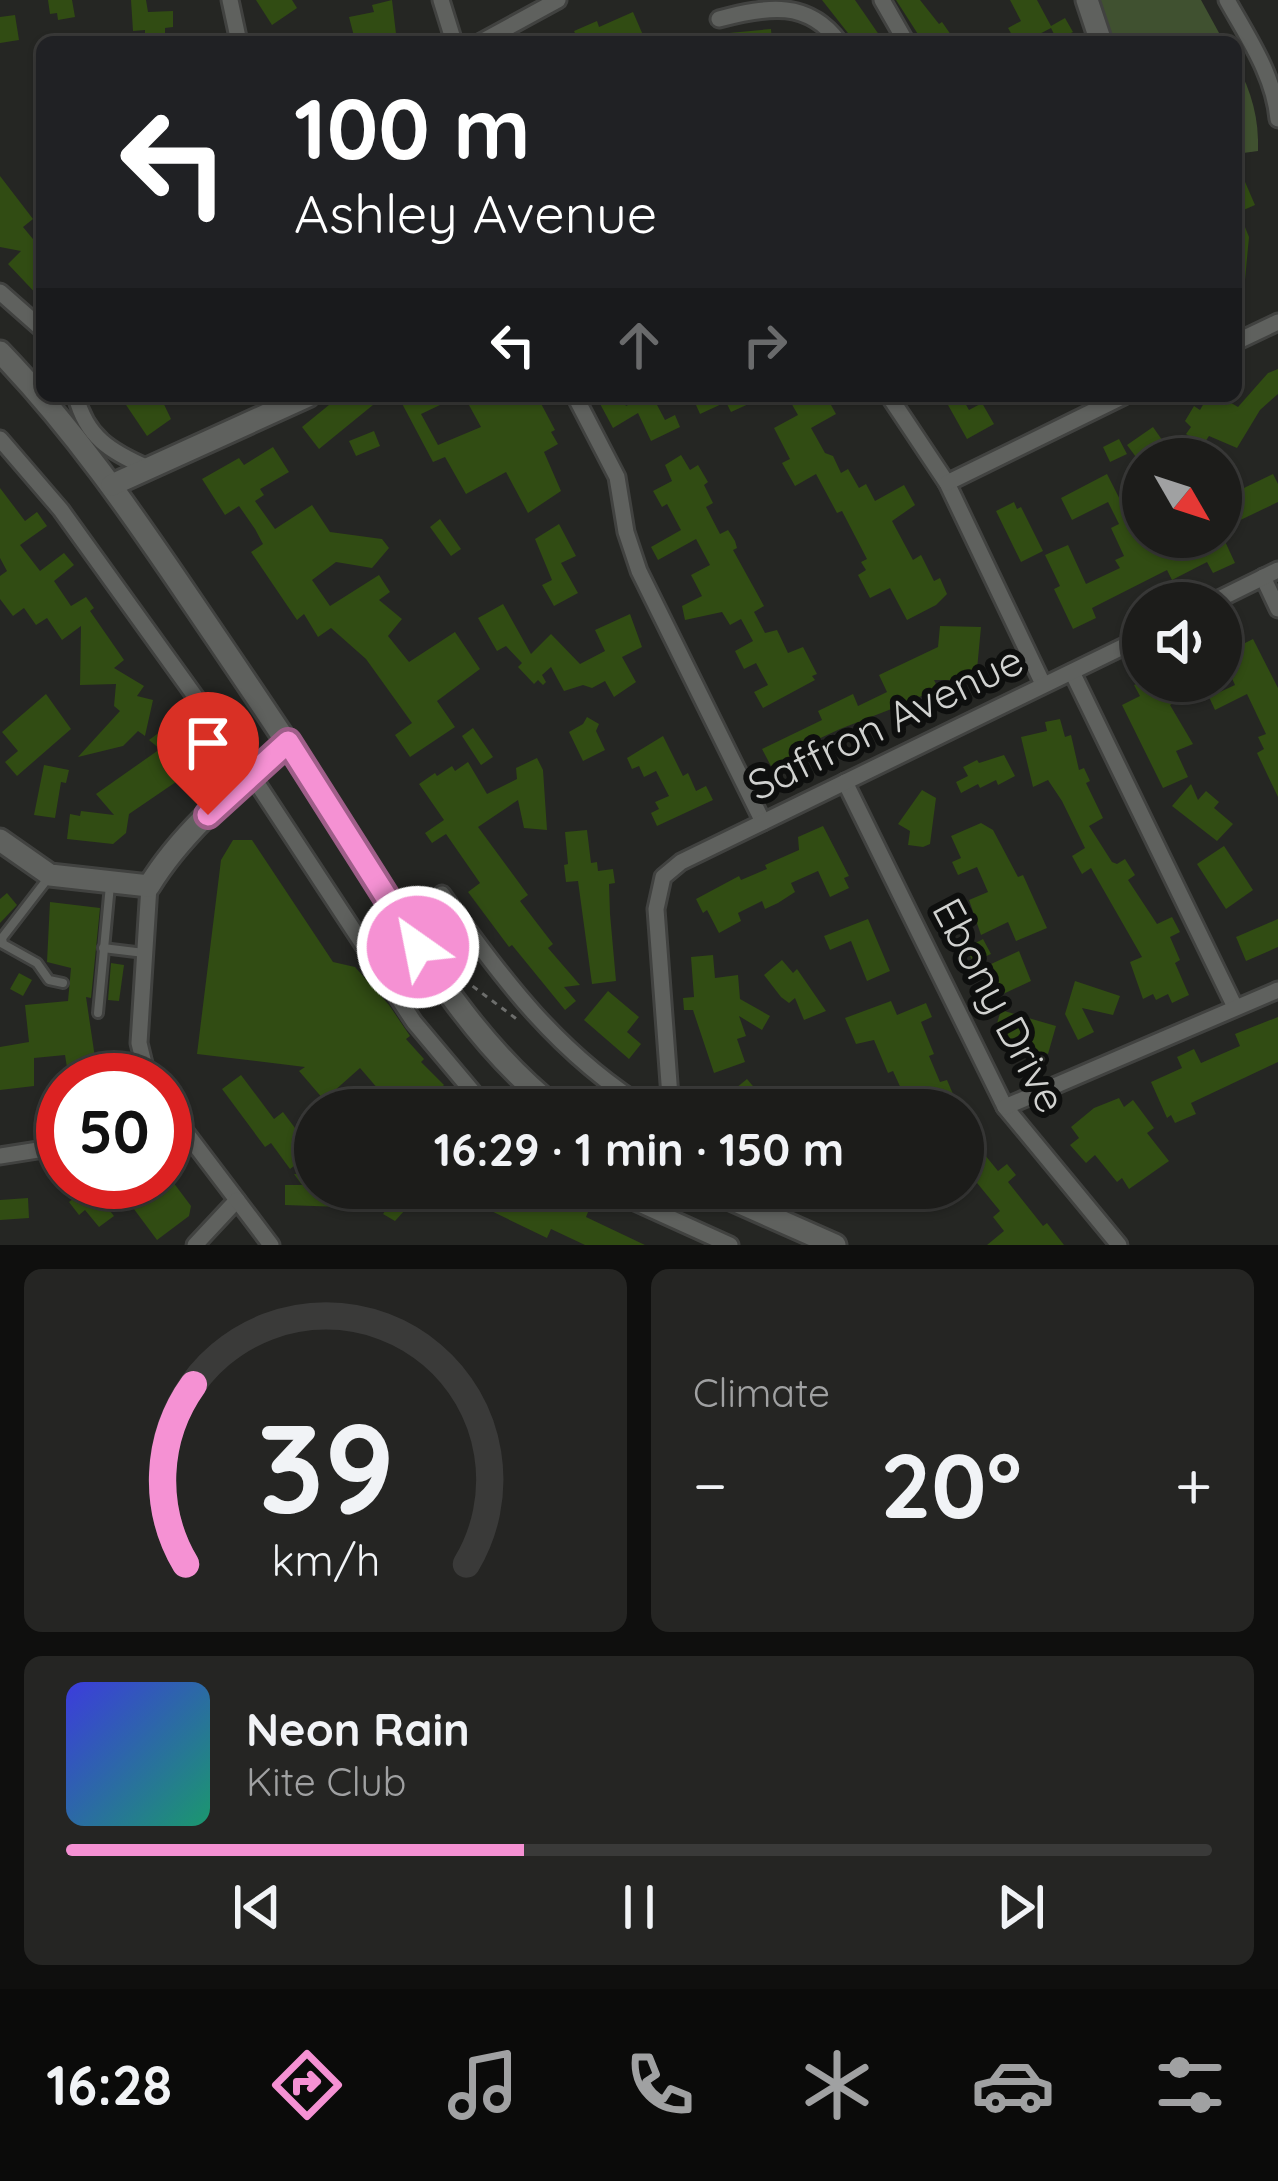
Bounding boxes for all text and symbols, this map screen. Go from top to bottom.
text: 100 m [294,75,531,180]
icon: left [96,84,252,240]
text: Ashley Avenue [294,179,657,247]
icon: left [480,312,546,378]
icon: ahead [606,312,672,378]
icon: right [732,312,798,378]
north arrow [1122,438,1242,558]
map controls [1122,438,1242,702]
button: sound [1122,582,1242,702]
street label: Saffron Avenue [739,633,1031,811]
pin [157,692,259,815]
icon: arrive [175,710,241,776]
position arrow [355,884,481,1010]
street label: Ebony Drive [921,889,1079,1121]
speed limit sign: 50 [36,1053,192,1209]
text: 16:29 · 1 min · 150 m [434,1121,844,1177]
text: Climate [693,1368,830,1417]
text: 39 [257,1388,394,1544]
text: 20° [880,1428,1022,1541]
text: − [693,1443,727,1526]
text: + [1175,1443,1212,1526]
text: km/h [271,1532,380,1586]
text: Neon Rain [246,1701,470,1757]
text: Kite Club [246,1757,406,1806]
icon: previous [224,1874,290,1940]
icon: pause [606,1874,672,1940]
icon: next [988,1874,1054,1940]
icon: directions [265,2043,349,2127]
icon: music [441,2043,525,2127]
icon: phone [618,2043,702,2127]
icon: climate [795,2043,879,2127]
icon: car [971,2043,1055,2127]
icon: filters [1148,2043,1232,2127]
text: 16:28 [46,2051,172,2119]

